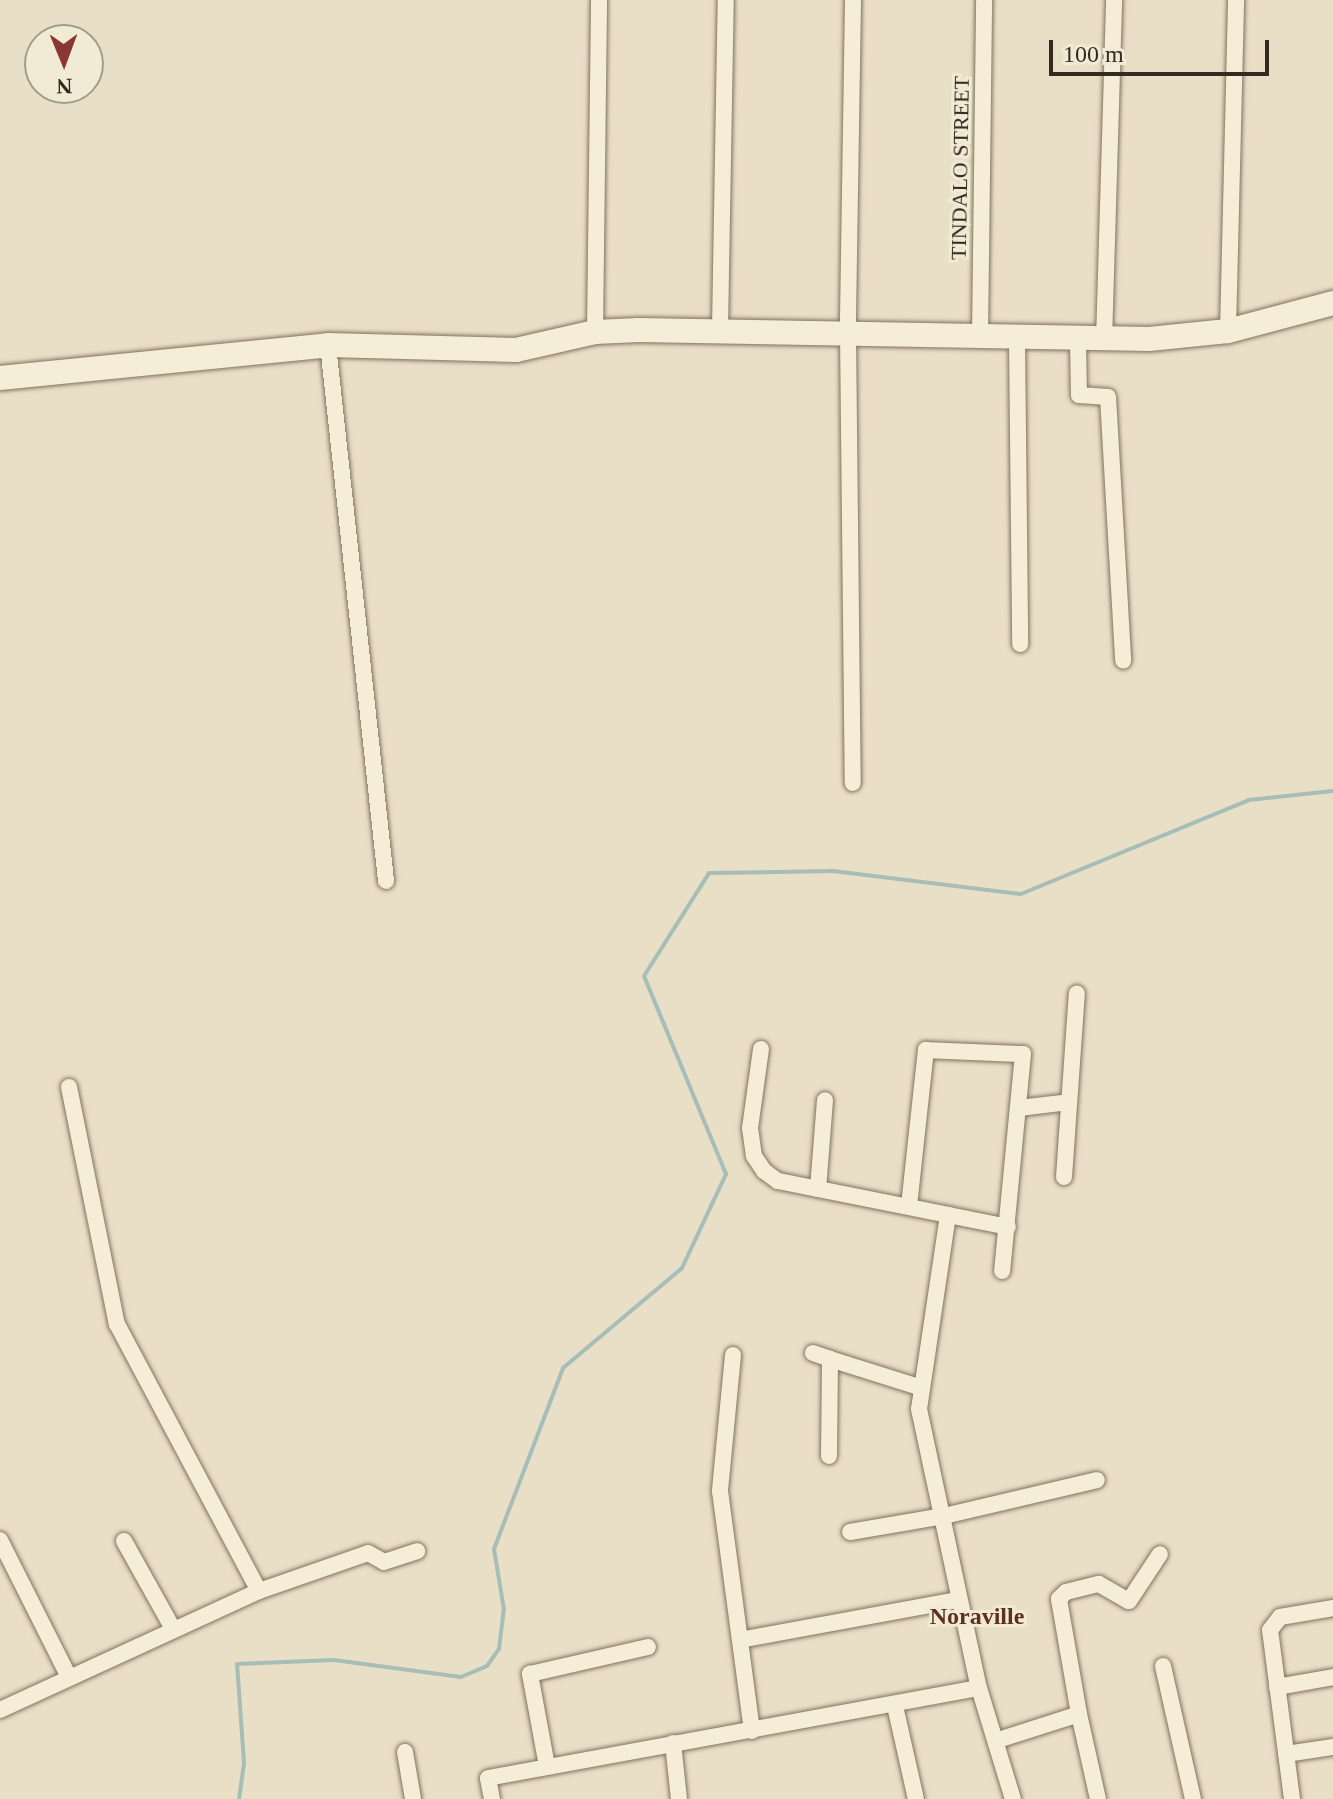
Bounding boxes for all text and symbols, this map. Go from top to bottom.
north arrow [24,24,104,104]
scale bar [1053,24,1273,74]
text: 100 m [1063,41,1124,67]
text: N [56,74,73,99]
street label: TINDALO STREET [945,76,975,260]
district label: Noraville [930,1603,1024,1631]

